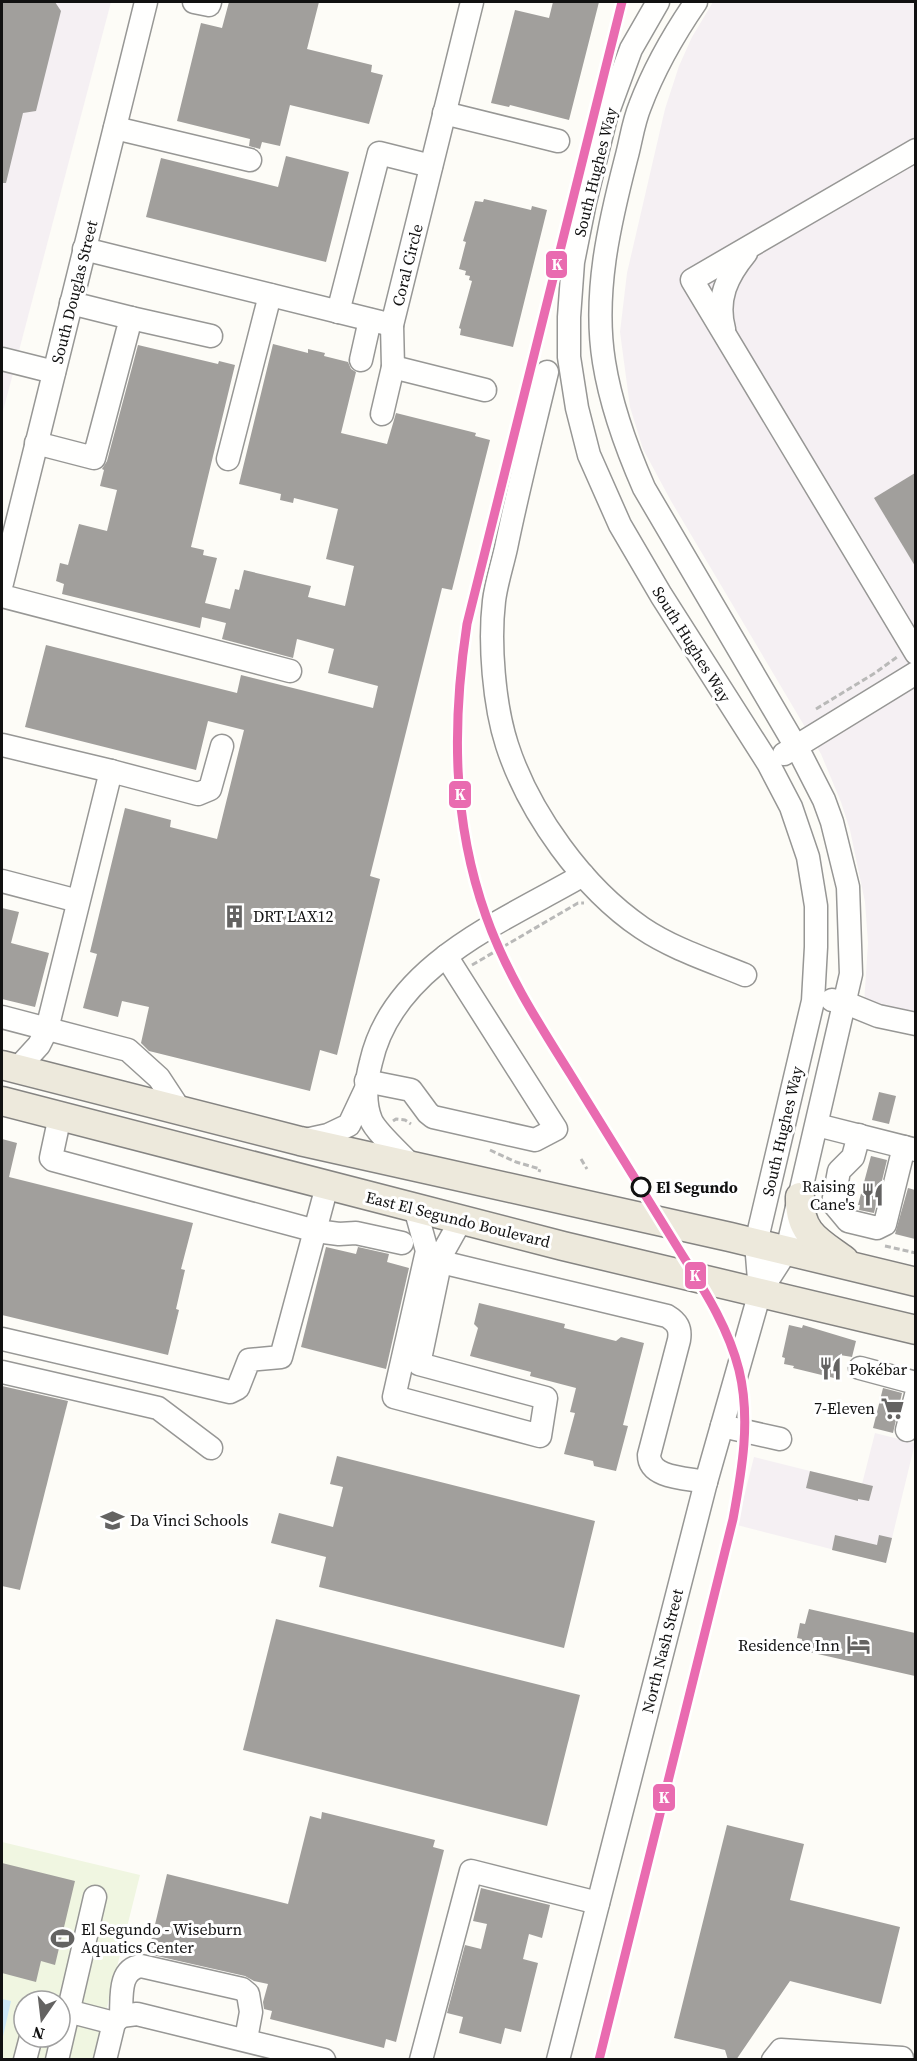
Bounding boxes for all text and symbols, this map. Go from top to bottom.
street label: South Hughes Way [568,104,622,239]
street label: South Douglas Street [46,217,103,366]
street label: Coral Circle [386,222,428,308]
line badge: K [545,250,568,279]
text: K [551,253,563,275]
street label: South Hughes Way [648,582,737,707]
line badge: K [448,780,472,809]
text: K [454,783,466,805]
building icon: DRT LAX12 [222,903,248,929]
place label: DRT LAX12 [253,905,333,927]
street label: South Hughes Way [756,1063,808,1198]
place label: Raising Cane's [802,1175,855,1215]
place label: El Segundo [656,1176,738,1198]
marker: El Segundo [631,1177,651,1197]
restaurant icon: Raising Cane's [860,1182,886,1208]
street label: East El Segundo Boulevard [363,1185,553,1253]
line badge: K [684,1261,707,1290]
text: K [689,1264,701,1286]
restaurant icon: Pokébar [818,1356,844,1382]
place label: Pokébar [849,1358,907,1380]
supermarket icon: 7-Eleven [880,1395,906,1421]
place label: 7-Eleven [814,1397,875,1419]
school or university icon: Da Vinci Schools [99,1507,125,1533]
place label: Da Vinci Schools [130,1509,248,1531]
street label: North Nash Street [636,1586,688,1715]
hotel icon: Residence Inn [845,1632,871,1658]
place label: Residence Inn [738,1634,840,1656]
line badge: K [652,1783,676,1812]
text: K [658,1786,670,1808]
place label: El Segundo - Wiseburn Aquatics Center [81,1918,243,1958]
sports icon: El Segundo - Wiseburn Aquatics Center [50,1925,76,1951]
north arrow [12,1989,72,2049]
text: N [30,2021,47,2046]

